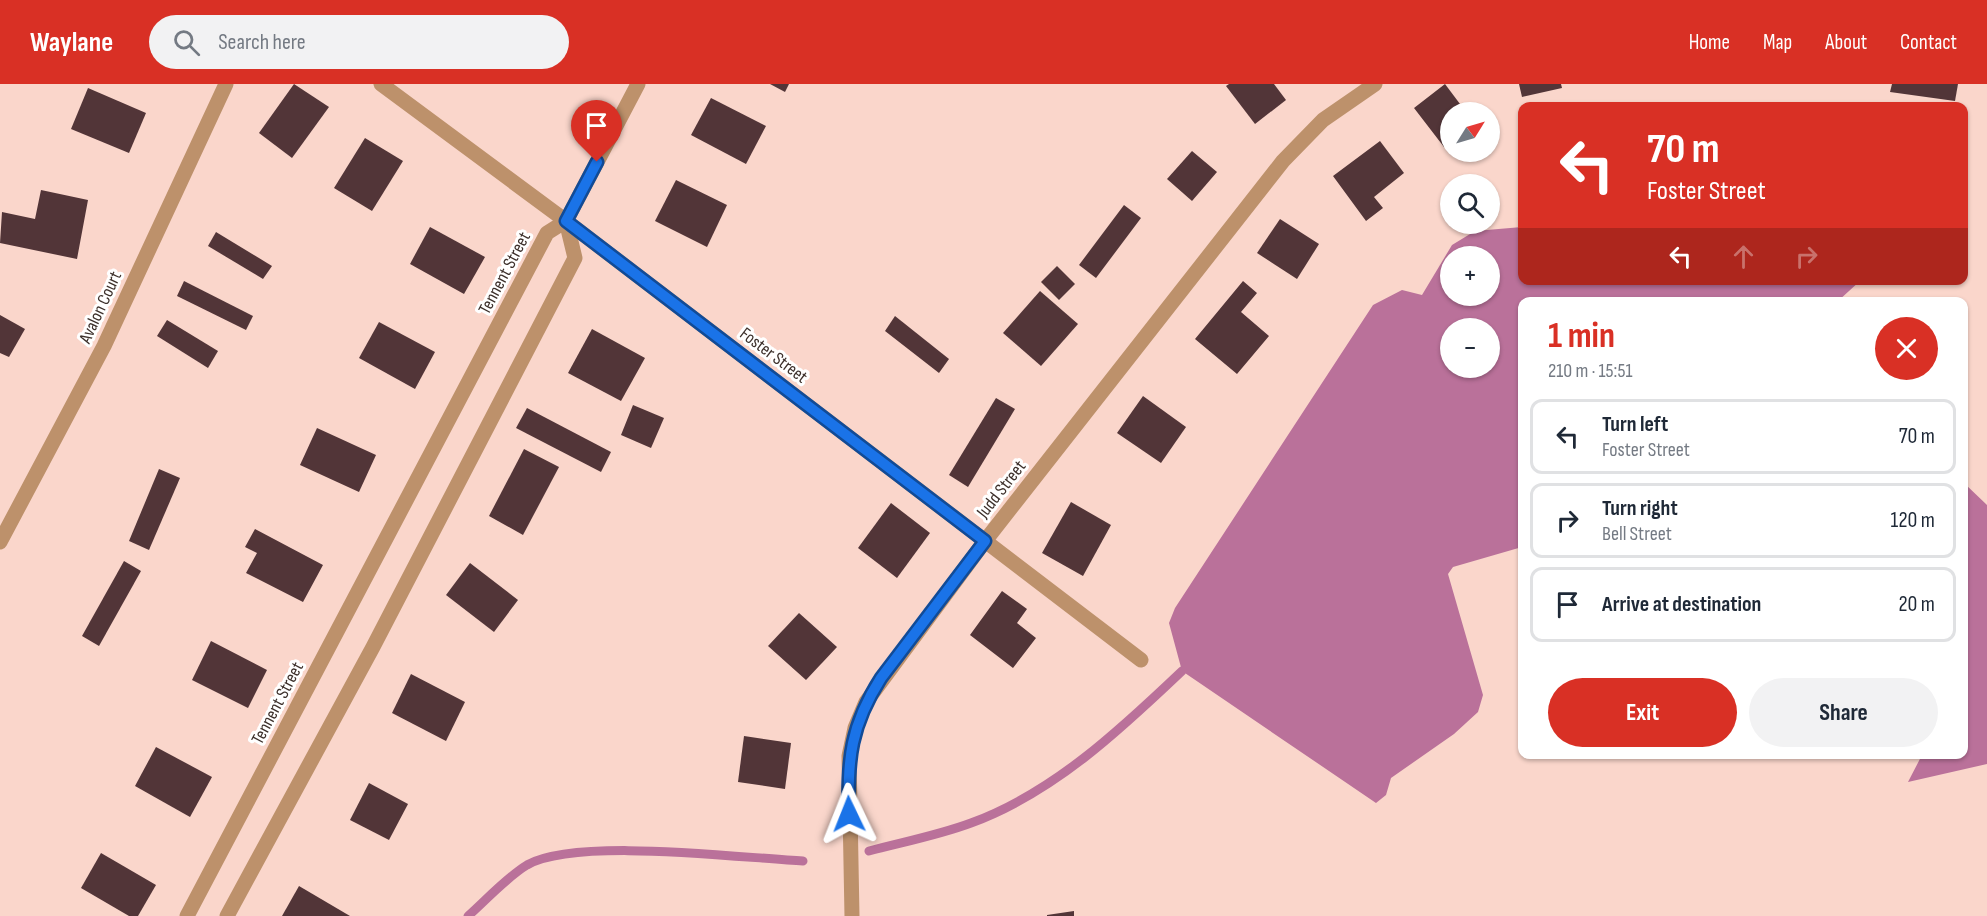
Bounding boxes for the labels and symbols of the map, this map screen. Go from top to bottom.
pin [571,100,622,162]
north arrow [1440,102,1500,162]
street label: Tennent Street [474,228,535,318]
street label: Avalon Court [74,267,126,347]
street label: Foster Street [736,323,812,388]
street label: Judd Street [972,456,1031,523]
street label: Tennent Street [247,658,308,748]
position arrow [817,782,881,846]

